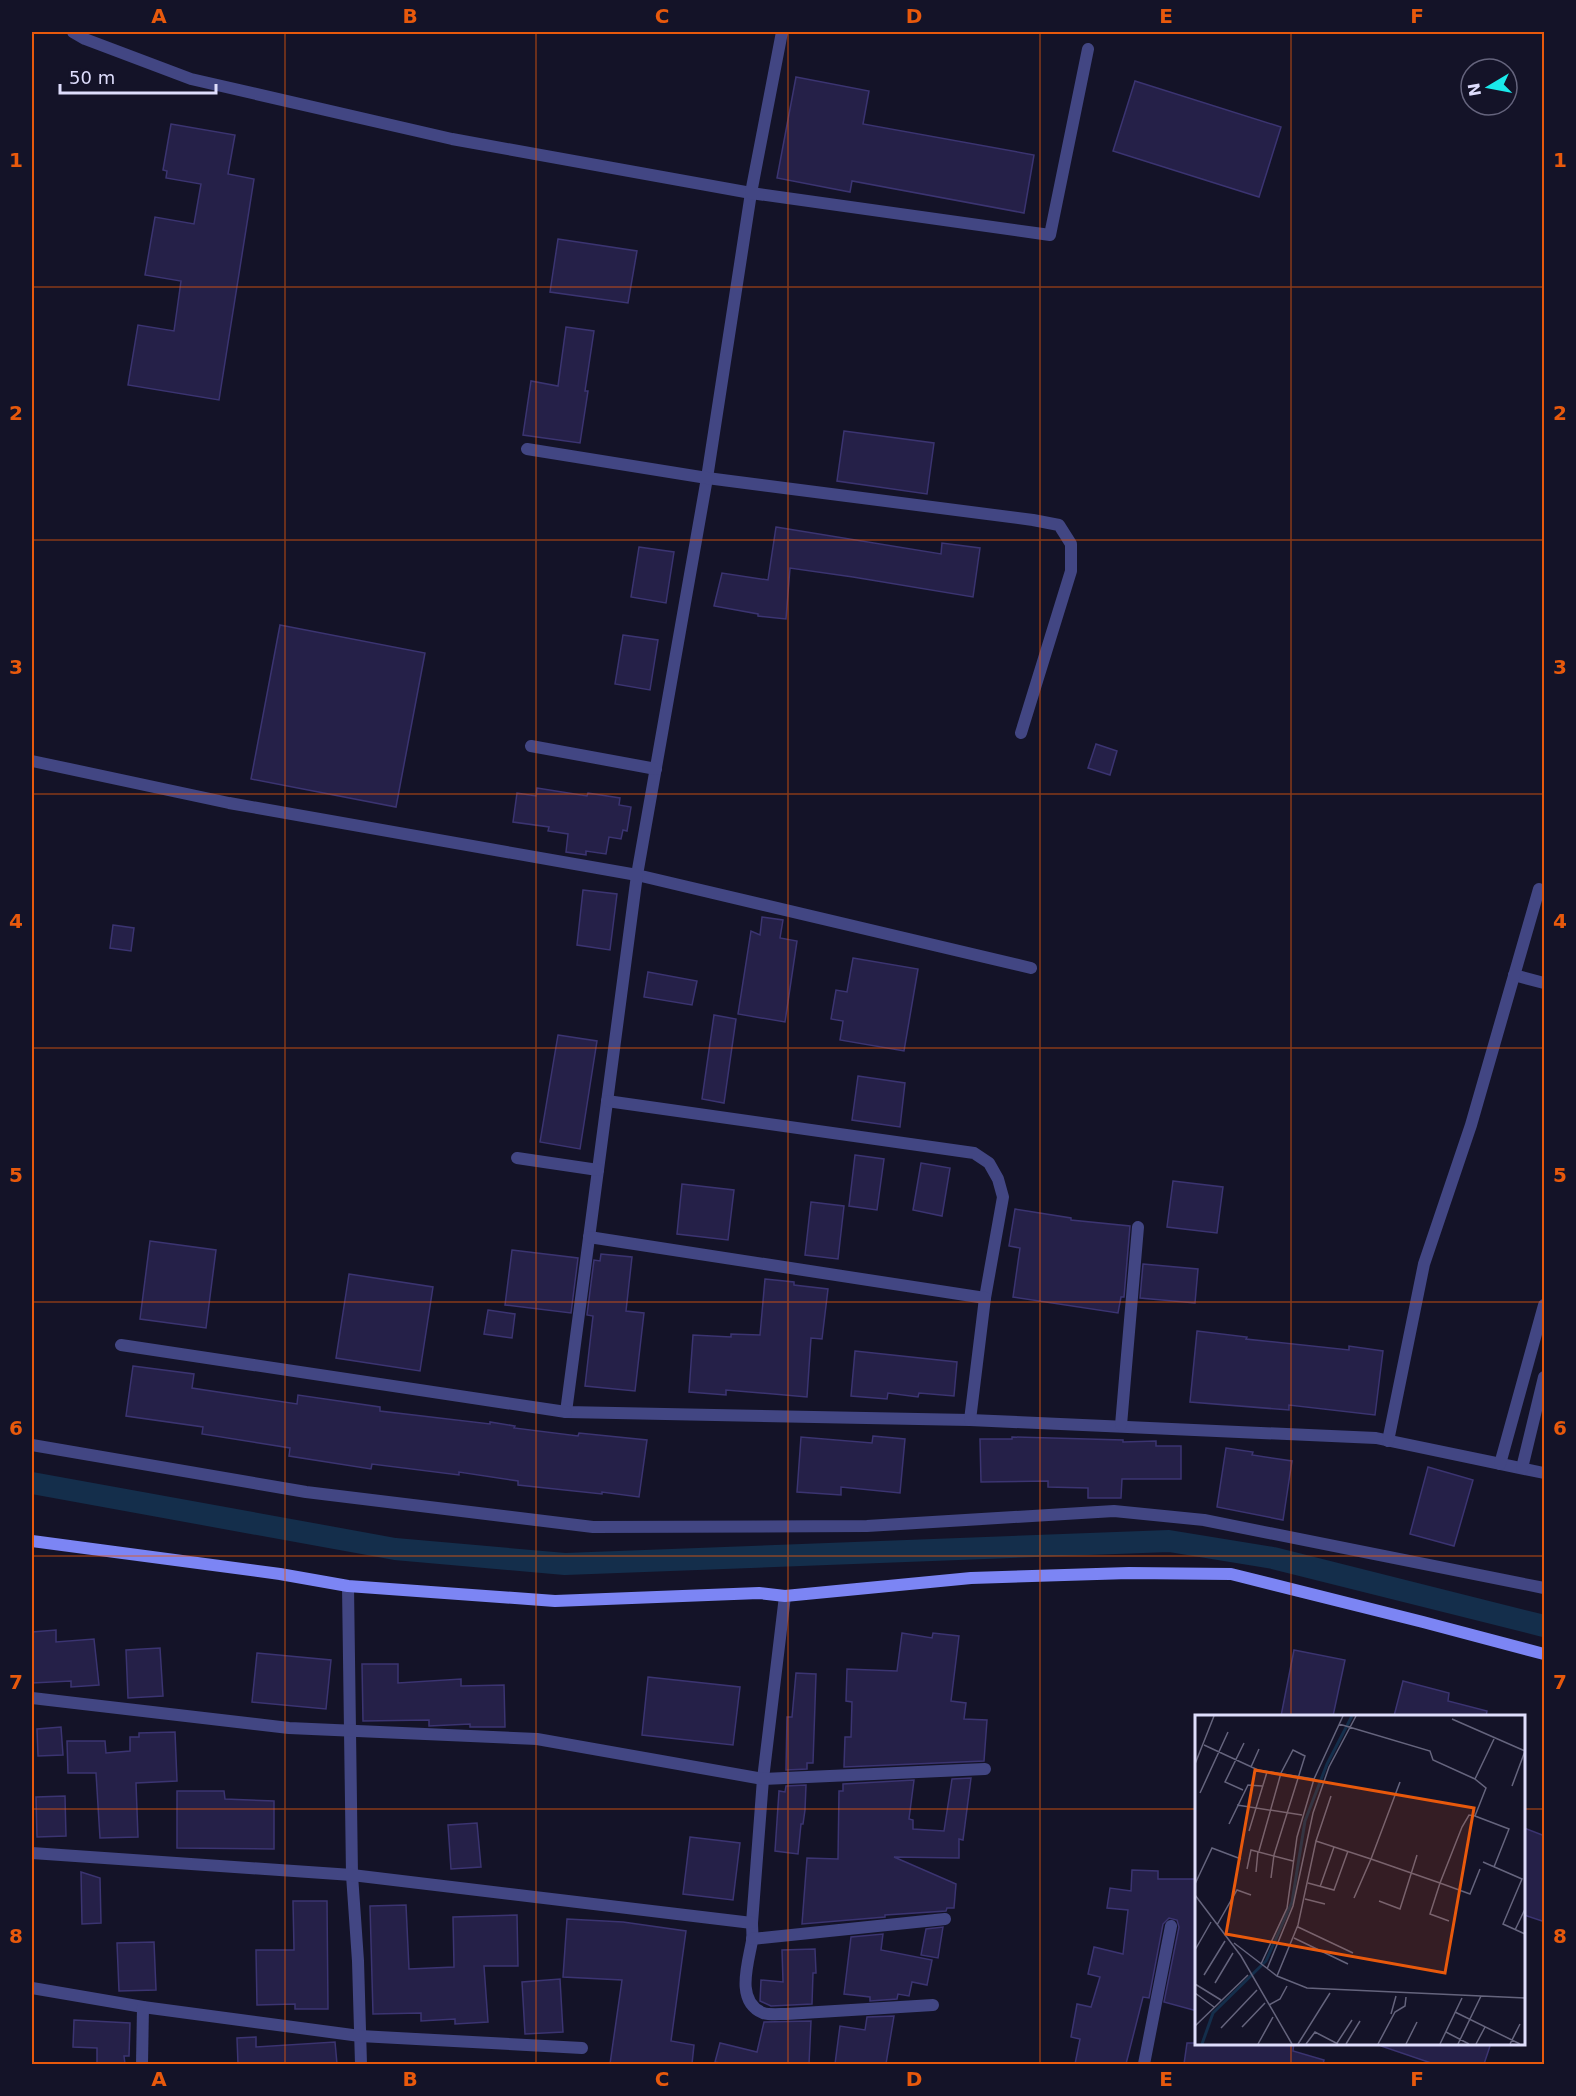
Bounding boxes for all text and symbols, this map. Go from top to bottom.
text: A [151,4,167,28]
text: B [402,4,418,28]
text: C [655,4,669,28]
text: D [906,4,922,28]
text: E [1159,4,1173,28]
text: F [1410,4,1424,28]
scale bar [60,57,216,95]
north arrow [1459,57,1519,117]
text: 50 m [69,67,115,88]
text: N [1464,81,1485,98]
text: 1 [9,148,23,172]
text: 1 [1553,148,1567,172]
text: 2 [9,401,23,425]
text: 2 [1553,401,1567,425]
text: 3 [9,655,23,679]
text: 3 [1553,655,1567,679]
text: 4 [9,909,23,933]
text: 4 [1553,909,1567,933]
text: 5 [9,1163,23,1187]
text: 5 [1553,1163,1567,1187]
text: 6 [9,1416,23,1440]
text: 6 [1553,1416,1567,1440]
text: 7 [9,1670,23,1694]
text: 7 [1553,1670,1567,1694]
inset map [1195,1715,1525,2045]
text: 8 [9,1924,23,1948]
text: 8 [1553,1924,1567,1948]
text: A [151,2067,167,2091]
text: B [402,2067,418,2091]
text: C [655,2067,669,2091]
text: D [906,2067,922,2091]
text: E [1159,2067,1173,2091]
text: F [1410,2067,1424,2091]

